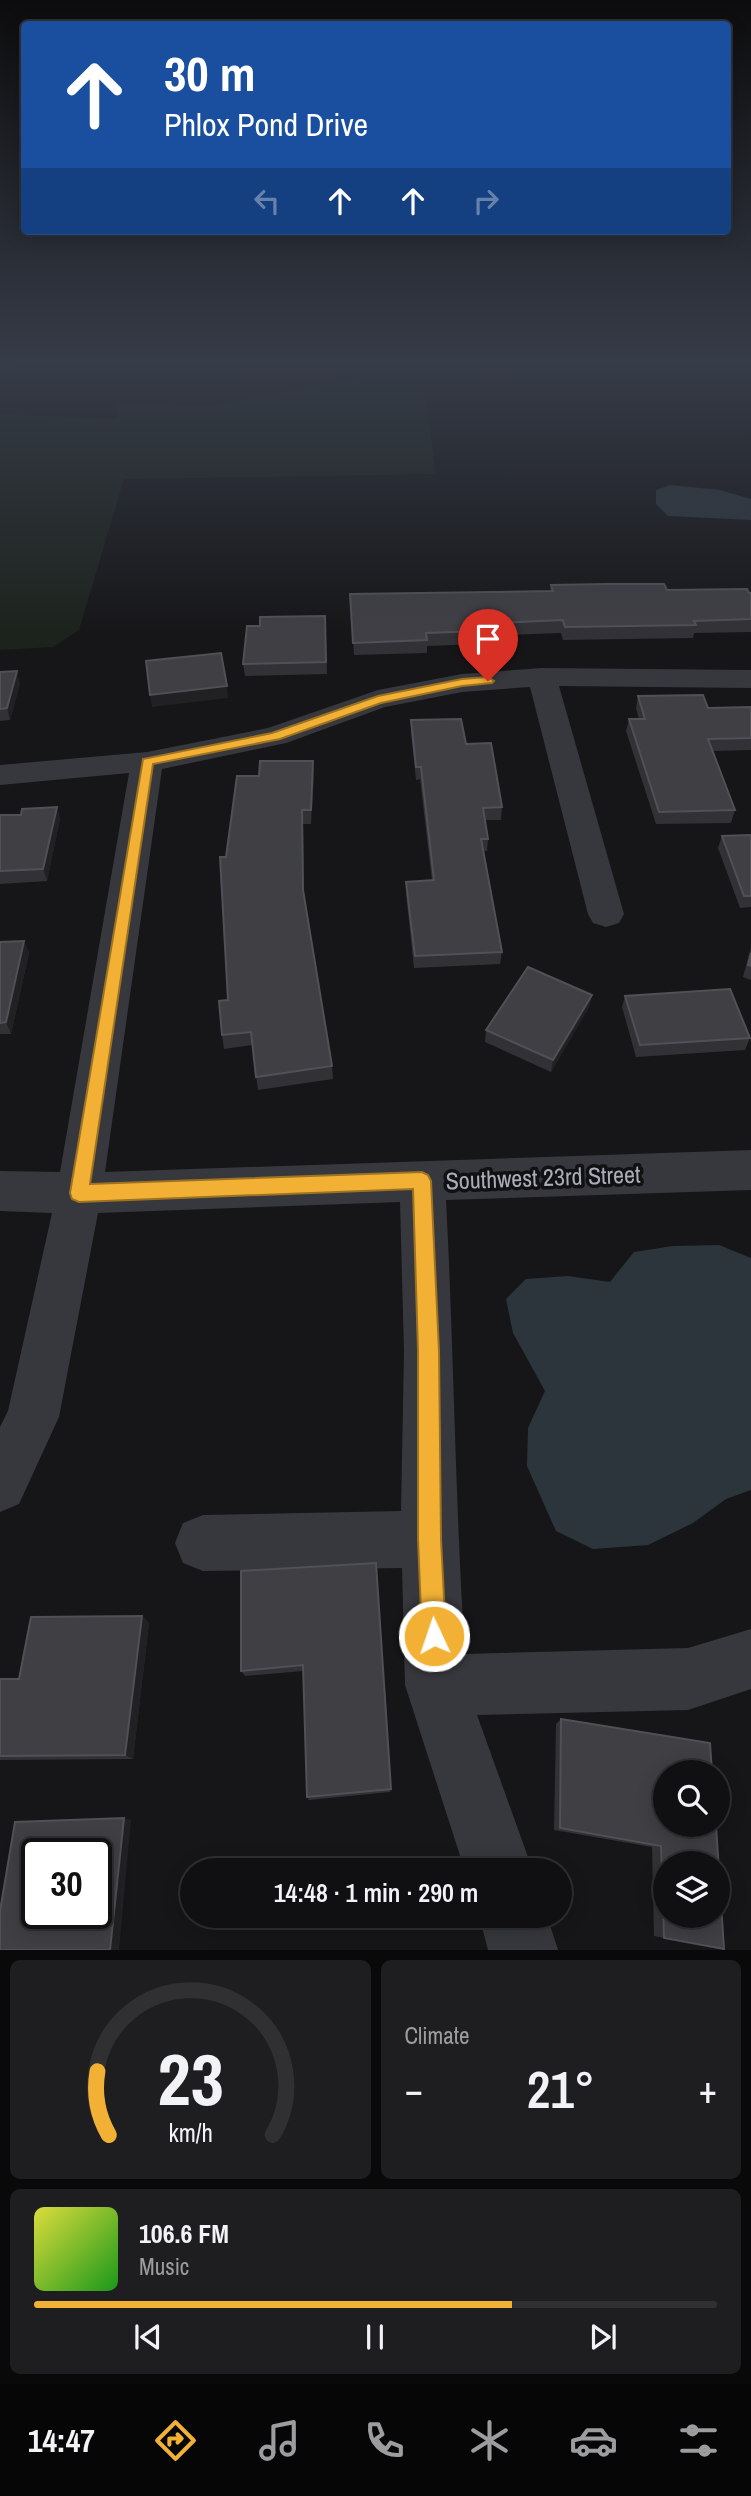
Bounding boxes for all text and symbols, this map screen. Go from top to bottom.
text: 30 m [164,40,256,106]
icon: ahead [49,49,140,140]
text: Phlox Pond Drive [164,103,368,146]
icon: left [248,182,286,220]
icon: ahead [321,182,359,220]
icon: ahead [394,182,432,220]
icon: right [467,182,505,220]
pin [458,609,518,681]
icon: arrive [469,620,507,658]
street label: Southwest 23rd Street [445,1158,641,1196]
position arrow [397,1599,471,1673]
map controls [653,1760,730,1928]
button: search [653,1760,730,1837]
speed limit sign: 30 [21,1838,112,1929]
button: layers [653,1851,730,1928]
text: 14:48 · 1 min · 290 m [274,1875,478,1910]
text: Climate [405,2020,469,2051]
text: 23 [157,2031,223,2129]
text: 21° [527,2054,595,2124]
text: − [405,2064,423,2115]
text: + [699,2064,717,2115]
text: km/h [168,2116,212,2150]
text: 106.6 FM [139,2216,229,2251]
text: Music [139,2251,189,2282]
icon: previous [129,2318,167,2356]
icon: pause [356,2318,394,2356]
icon: next [584,2318,622,2356]
icon: directions [151,2416,200,2465]
icon: music [255,2416,304,2465]
icon: phone [360,2416,409,2465]
icon: climate [465,2416,514,2465]
icon: car [569,2416,618,2465]
icon: filters [674,2416,723,2465]
text: 14:47 [28,2419,95,2462]

